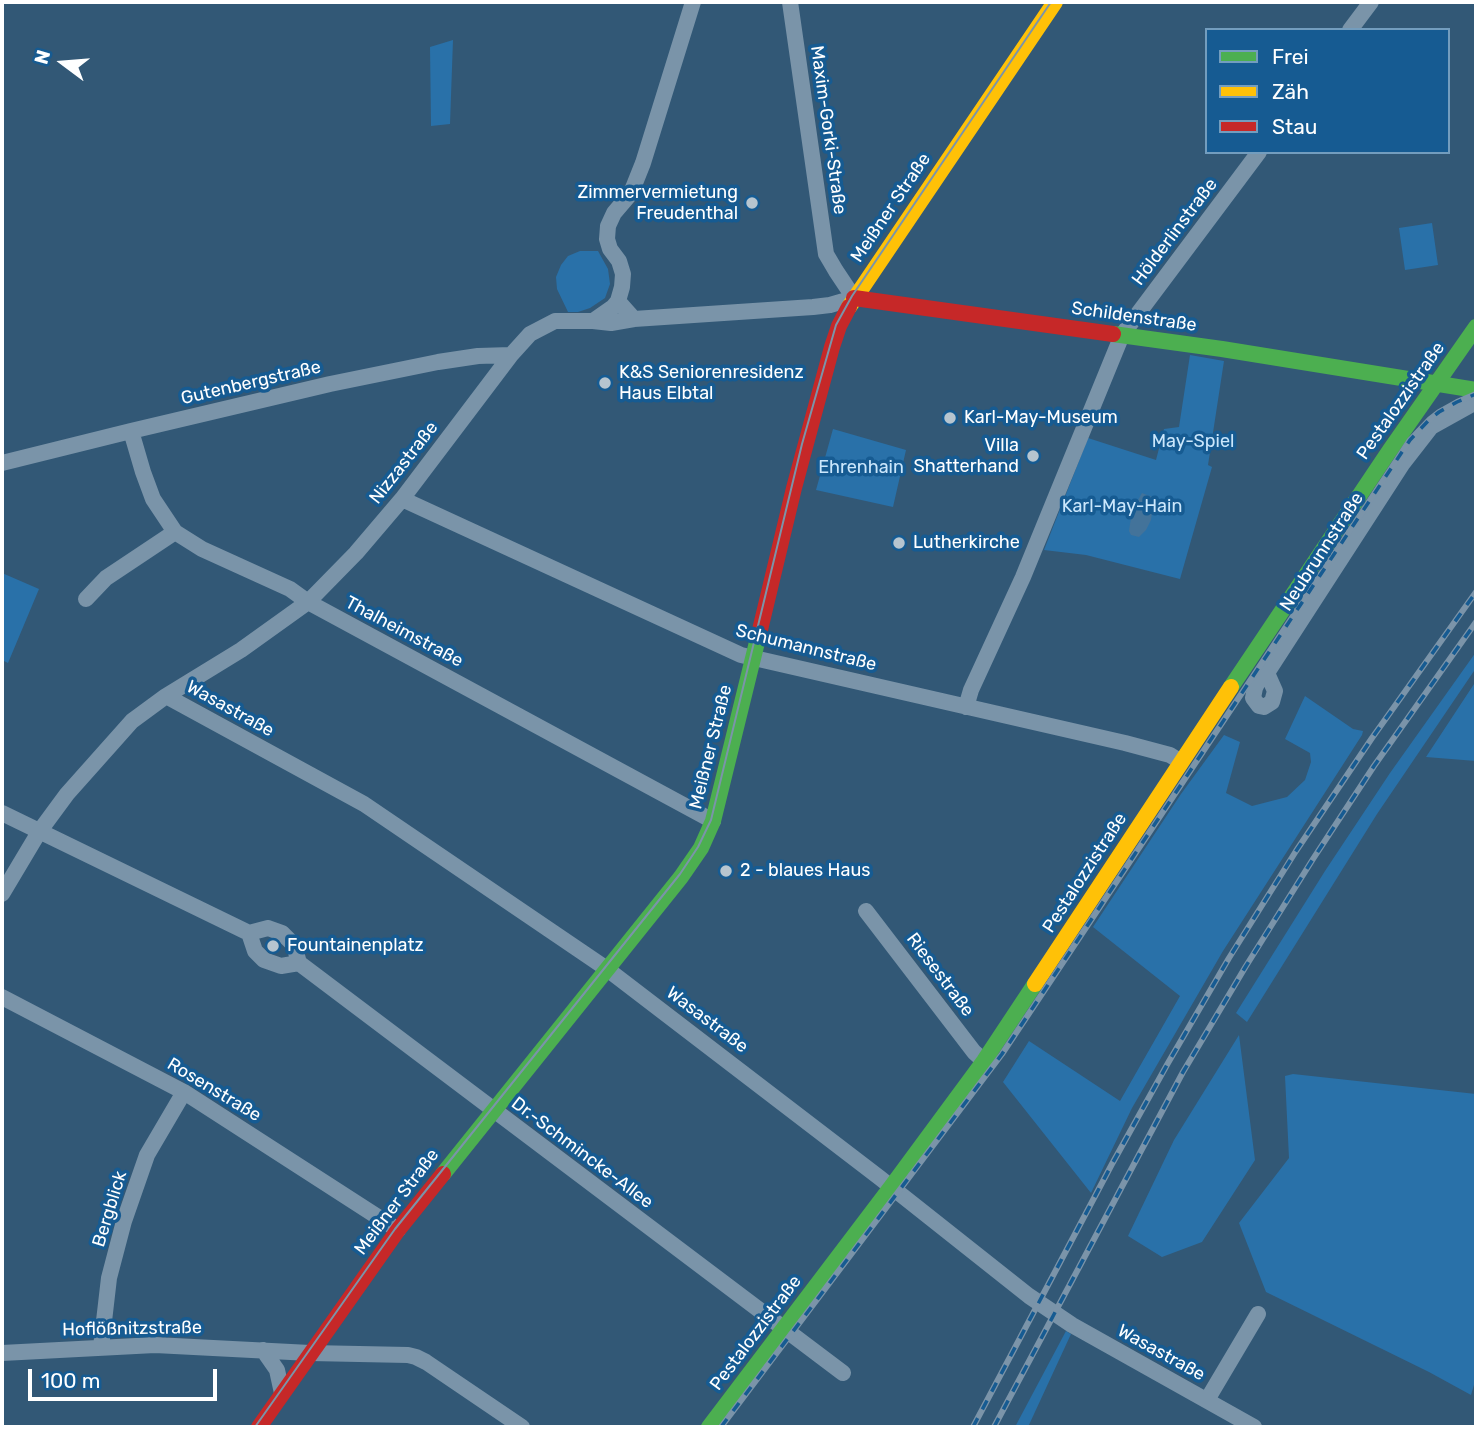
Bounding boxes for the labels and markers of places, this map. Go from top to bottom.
place label: Zimmervermietung Freudenthal [577,182,738,224]
marker: Zimmervermietung Freudenthal [744,195,760,211]
place label: K&S Seniorenresidenz Haus Elbtal [619,362,804,404]
marker: K&S Seniorenresidenz Haus Elbtal [597,375,613,391]
place label: Karl-May-Museum [964,407,1118,429]
marker: Karl-May-Museum [942,410,958,426]
place label: Villa Shatterhand [913,435,1019,478]
marker: Villa Shatterhand [1025,448,1041,464]
place label: Lutherkirche [913,532,1020,554]
marker: Lutherkirche [891,535,907,551]
place label: 2 - blaues Haus [740,860,870,882]
marker: 2 - blaues Haus [718,863,734,879]
place label: Fountainenplatz [287,935,424,957]
marker: Fountainenplatz [265,938,281,954]

